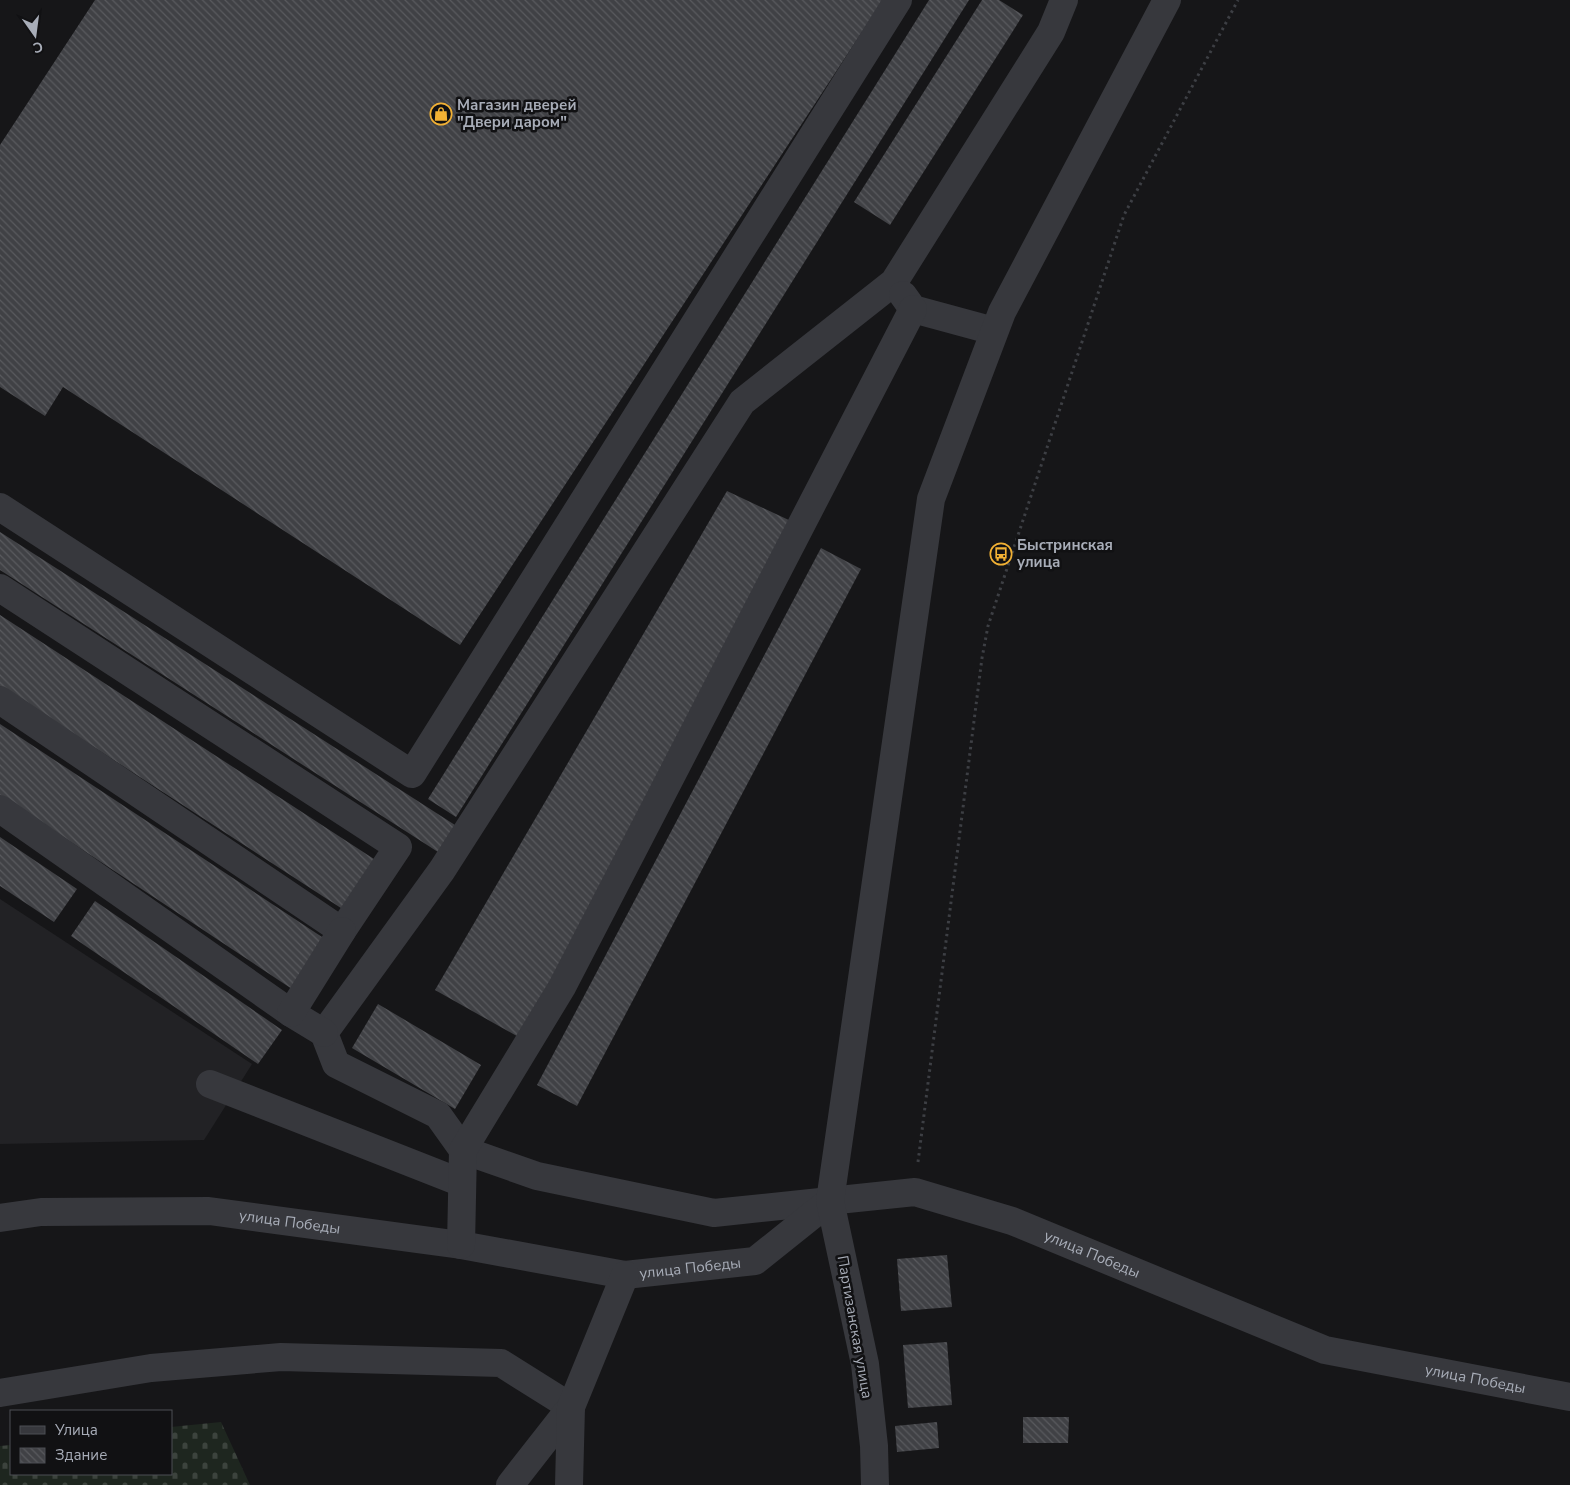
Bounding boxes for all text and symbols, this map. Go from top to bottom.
north arrow [10,10,60,60]
text: С [31,37,45,58]
place label: Магазин дверей "Двери даром" [457,95,576,132]
shop icon: Магазин дверей "Двери даром" [429,102,453,126]
place label: Быстринская улица [1017,535,1113,572]
bus stop icon: Быстринская улица [989,542,1013,566]
street label: улица Победы [238,1205,342,1239]
street label: улица Победы [1041,1225,1143,1283]
street label: улица Победы [638,1253,742,1283]
street label: Партизанская улица [833,1254,877,1400]
street label: улица Победы [1423,1359,1527,1398]
legend [10,1410,172,1475]
text: Улица [54,1420,98,1440]
text: Здание [55,1445,107,1465]

